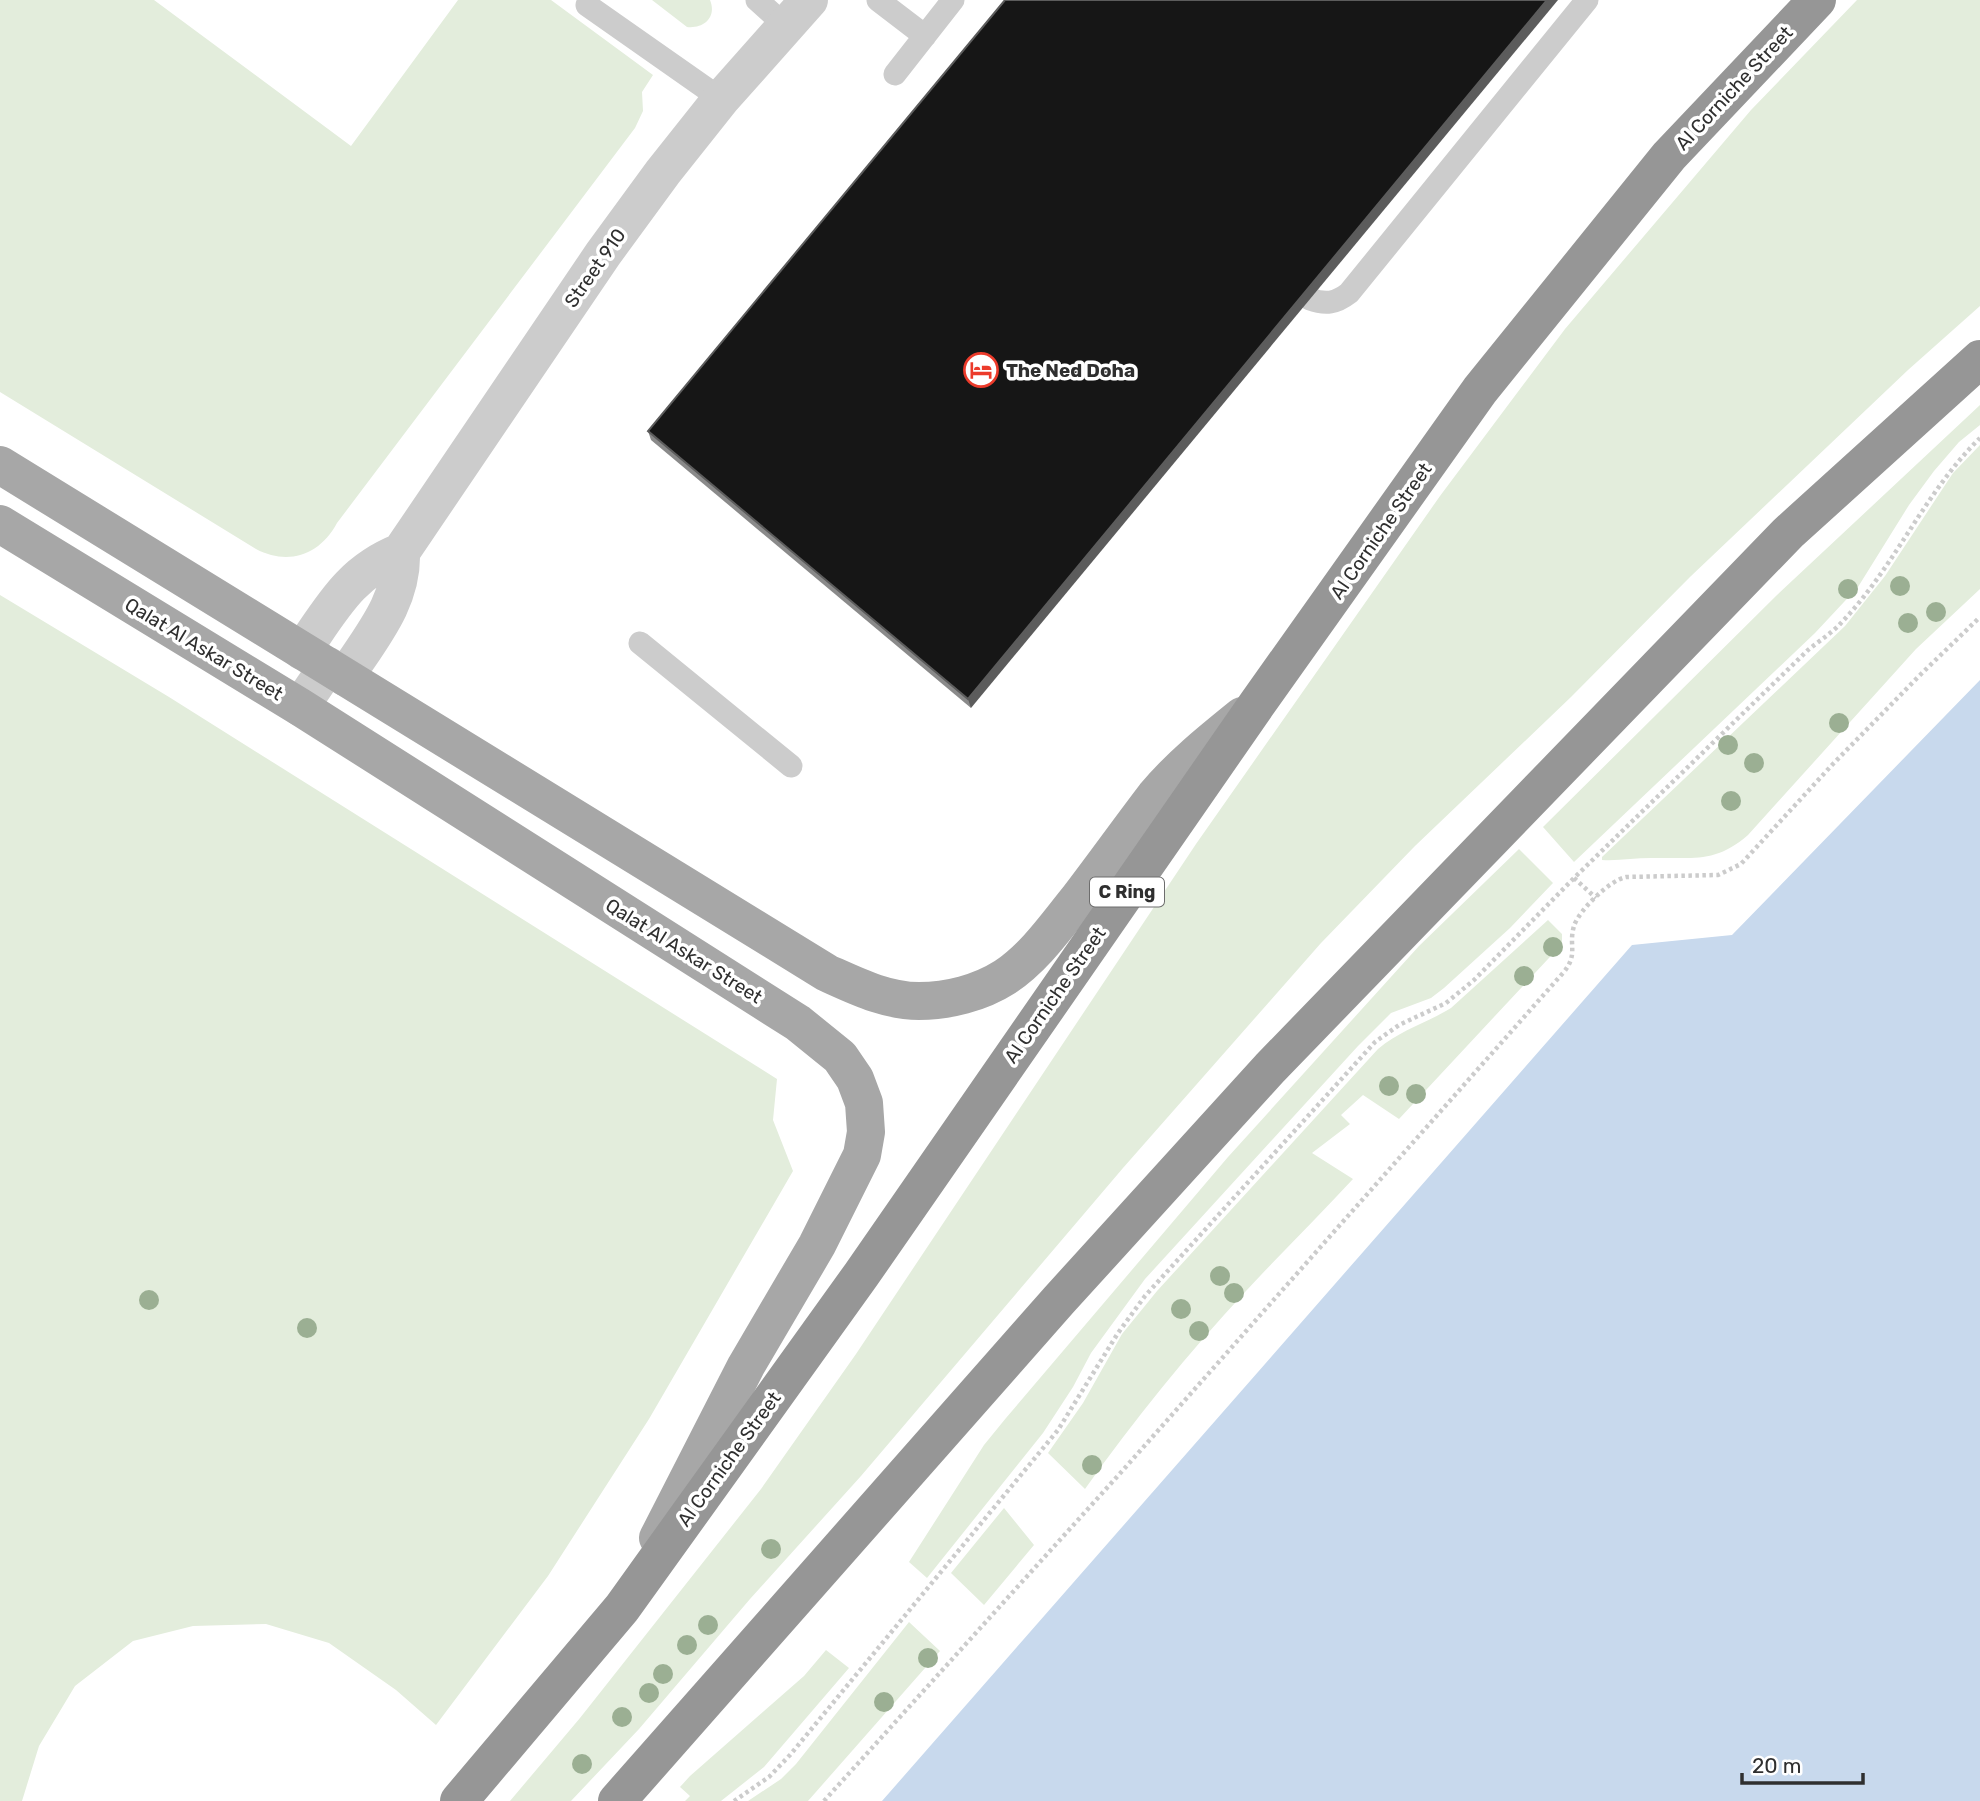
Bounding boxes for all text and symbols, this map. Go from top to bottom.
street label: Al Corniche Street [1671,21,1798,155]
street label: Street 910 [559,224,631,312]
hotel icon: The Ned Doha [962,351,1000,389]
place label: The Ned Doha [1006,359,1135,382]
street label: Al Corniche Street [1325,458,1437,604]
street label: Qalat Al Askar Street [121,593,288,706]
road number: C Ring [1090,878,1164,906]
street label: Qalat Al Askar Street [601,893,767,1009]
street label: Al Corniche Street [999,922,1111,1068]
street label: Al Corniche Street [672,1387,786,1531]
scale bar [1742,1742,1863,1786]
text: 20 m [1752,1753,1801,1778]

